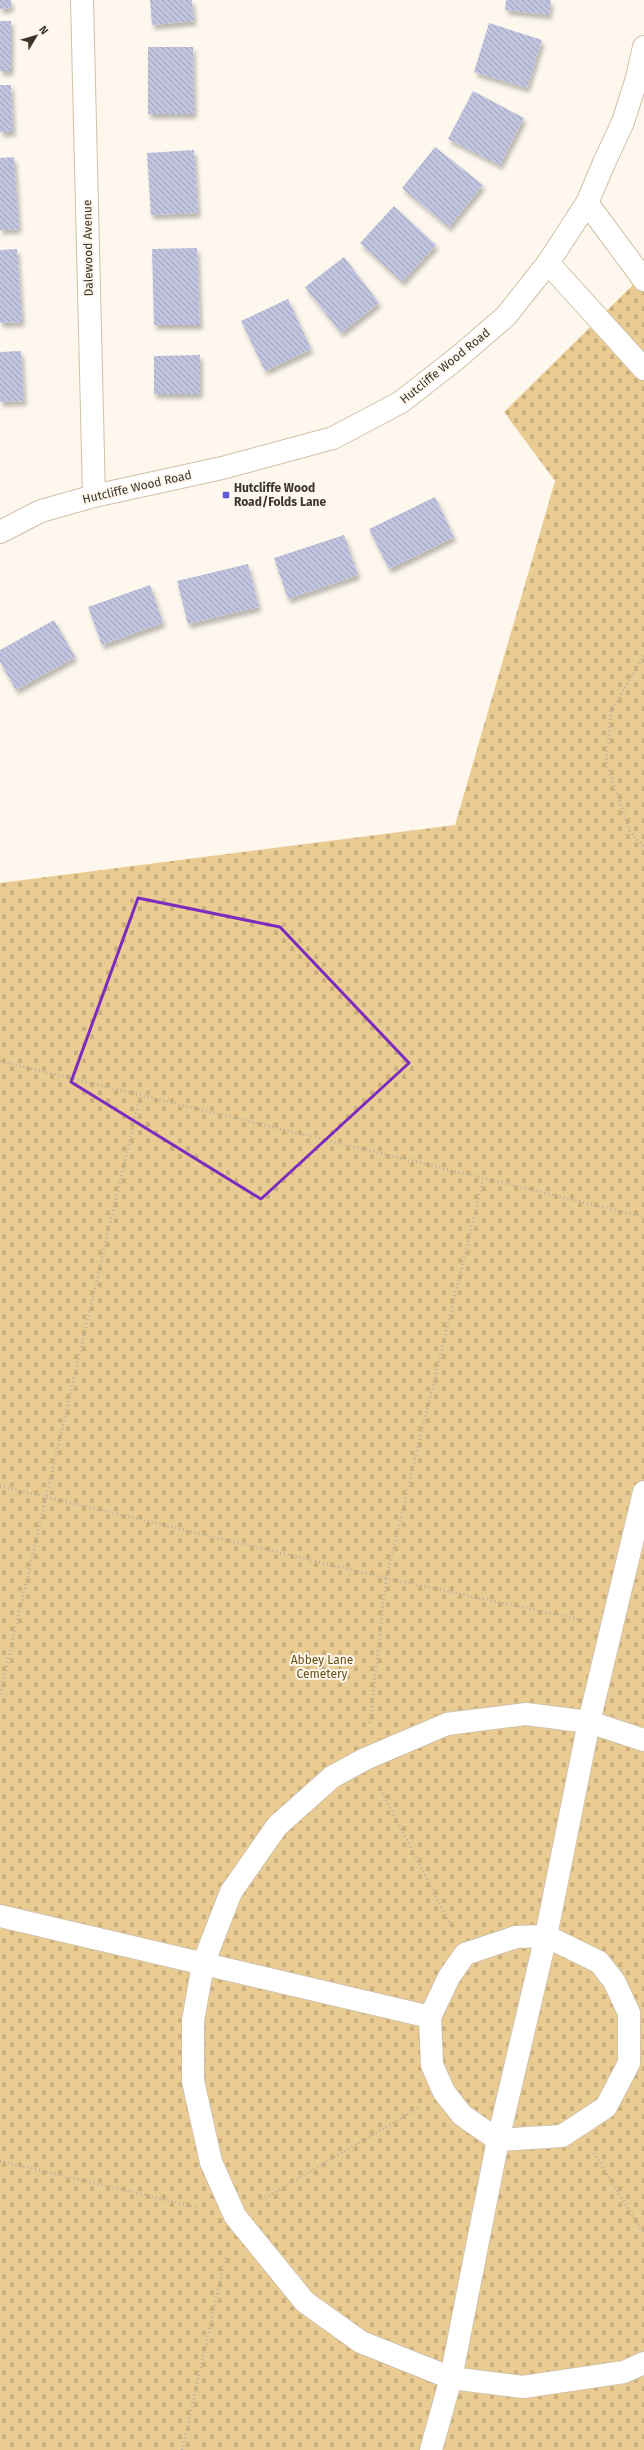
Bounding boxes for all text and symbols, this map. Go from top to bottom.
north arrow [16,16,56,56]
text: N [36,23,51,37]
street label: Dalewood Avenue [80,199,96,297]
street label: Hutcliffe Wood Road [397,325,493,407]
street label: Hutcliffe Wood Road [81,468,193,506]
place label: Hutcliffe Wood Road/Folds Lane [234,481,326,509]
marker: Hutcliffe Wood Road/Folds Lane [221,490,231,500]
park label: Abbey Lane Cemetery [291,1653,353,1681]

